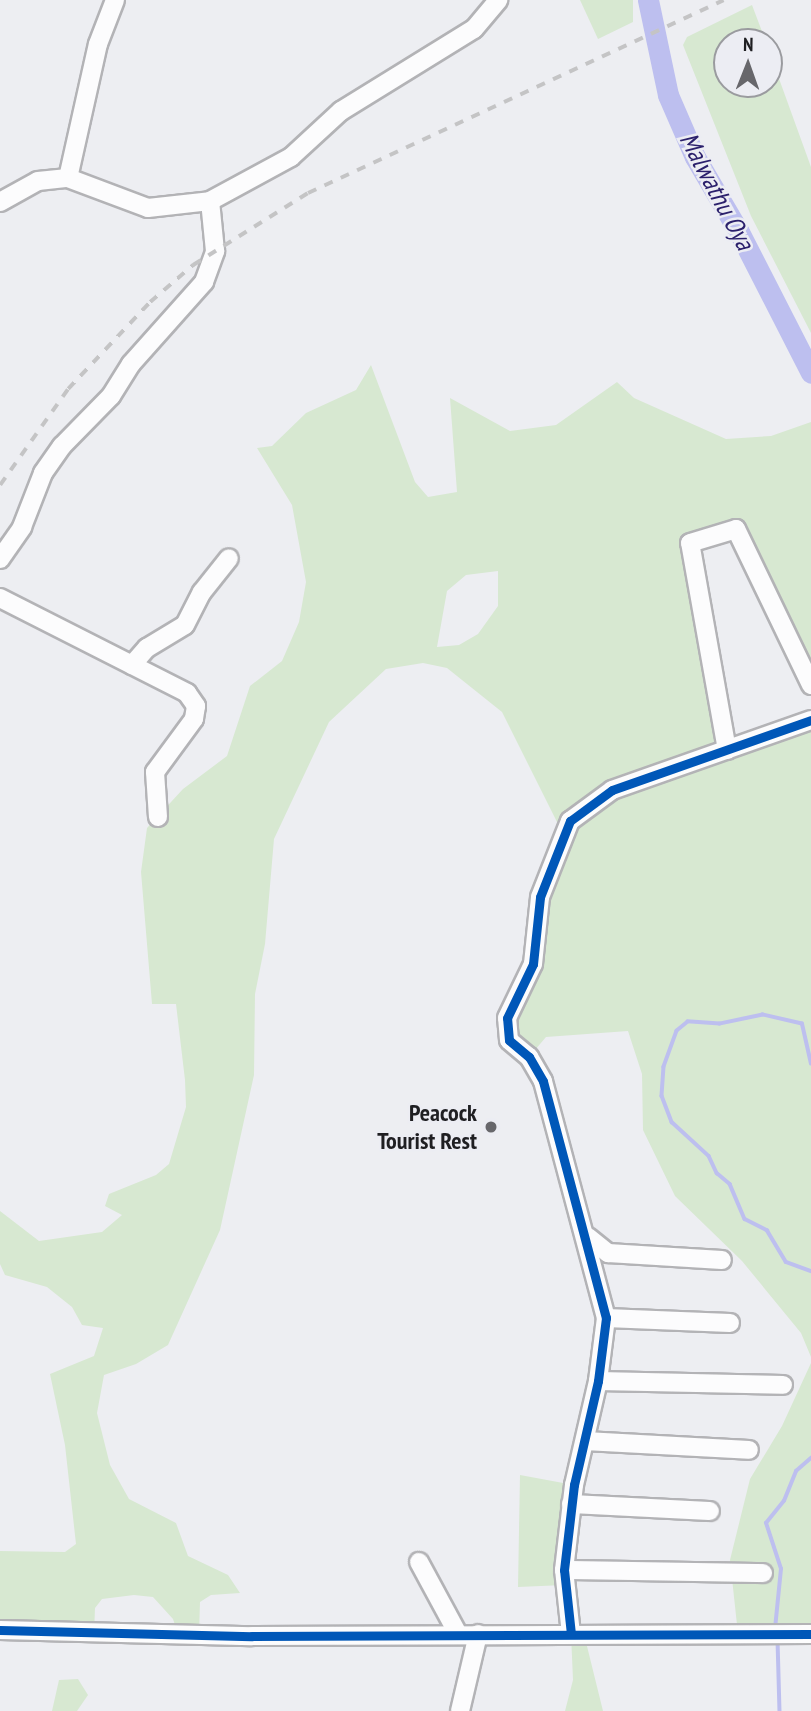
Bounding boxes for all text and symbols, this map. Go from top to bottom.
north arrow [713,28,783,98]
text: N [743,32,754,56]
water label: Malwathu Oya [673,127,761,255]
place label: Peacock Tourist Rest [377,1099,477,1155]
marker: Peacock Tourist Rest [483,1119,499,1135]

